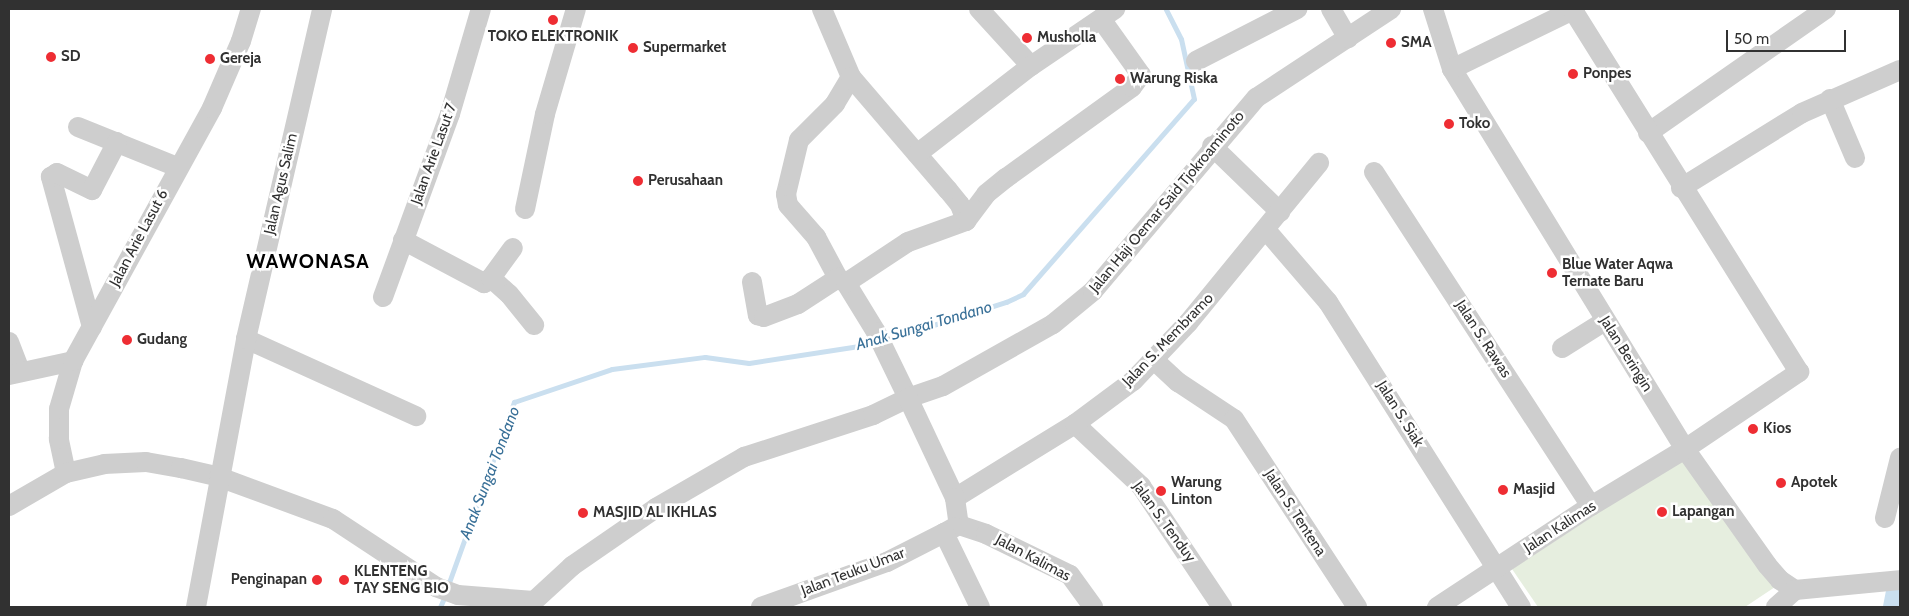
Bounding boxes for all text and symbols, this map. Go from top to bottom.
marker: TOKO ELEKTRONIK [547,14,559,26]
scale bar [1729,20,1849,52]
place label: TOKO ELEKTRONIK [488,28,618,46]
place label: Musholla [1037,29,1096,47]
text: 50 m [1734,30,1769,48]
marker: Musholla [1021,32,1033,44]
place label: SMA [1401,34,1432,52]
marker: SMA [1385,37,1397,49]
place label: Supermarket [643,39,726,57]
marker: Supermarket [627,42,639,54]
place label: SD [61,48,80,66]
place label: Gereja [220,50,261,68]
marker: SD [45,51,57,63]
marker: Gereja [204,53,216,65]
place label: Ponpes [1583,65,1631,83]
marker: Ponpes [1567,68,1579,80]
place label: Warung Riska [1130,70,1218,88]
marker: Warung Riska [1114,73,1126,85]
street label: Jalan Arie Lasut 7 [407,101,461,207]
street label: Jalan Haji Oemar Said Tjokroaminoto [1086,108,1248,296]
place label: Toko [1459,115,1490,133]
marker: Toko [1443,118,1455,130]
street label: Jalan Agus Salim [261,132,301,236]
place label: Perusahaan [648,172,723,190]
marker: Perusahaan [632,175,644,187]
street label: Jalan Arie Lasut 6 [106,186,172,290]
district label: WAWONASA [245,249,371,273]
place label: Blue Water Aqwa Ternate Baru [1562,255,1673,290]
marker: Blue Water Aqwa Ternate Baru [1546,267,1558,279]
street label: Jalan S. Membramo [1119,289,1217,391]
water label: Anak Sungai Tondano [854,297,994,355]
street label: Jalan S. Rawas [1451,297,1515,381]
street label: Jalan Beringin [1596,313,1656,395]
place label: Gudang [137,331,187,349]
marker: Gudang [121,334,133,346]
street label: Jalan S. Siak [1373,378,1427,450]
water label: Anak Sungai Tondano [456,404,524,542]
place label: Kios [1763,420,1791,438]
marker: Kios [1747,423,1759,435]
street label: Jalan S. Tentena [1260,466,1330,560]
place label: Warung Linton [1171,473,1221,508]
place label: Apotek [1791,474,1838,492]
marker: Apotek [1775,477,1787,489]
street label: Jalan S. Tenduy [1129,478,1199,566]
place label: Masjid [1513,481,1555,499]
marker: Masjid [1497,484,1509,496]
marker: Warung Linton [1155,485,1167,497]
street label: Jalan Kalimas [1521,497,1599,557]
place label: Lapangan [1672,503,1735,521]
place label: MASJID AL IKHLAS [593,504,717,522]
marker: Lapangan [1656,506,1668,518]
marker: MASJID AL IKHLAS [577,507,589,519]
street label: Jalan Kalimas [992,531,1074,585]
street label: Jalan Teuku Umar [799,544,907,600]
place label: KLENTENG TAY SENG BIO [354,562,449,597]
place label: Penginapan [231,571,307,589]
marker: Penginapan [311,574,323,586]
marker: KLENTENG TAY SENG BIO [338,574,350,586]

